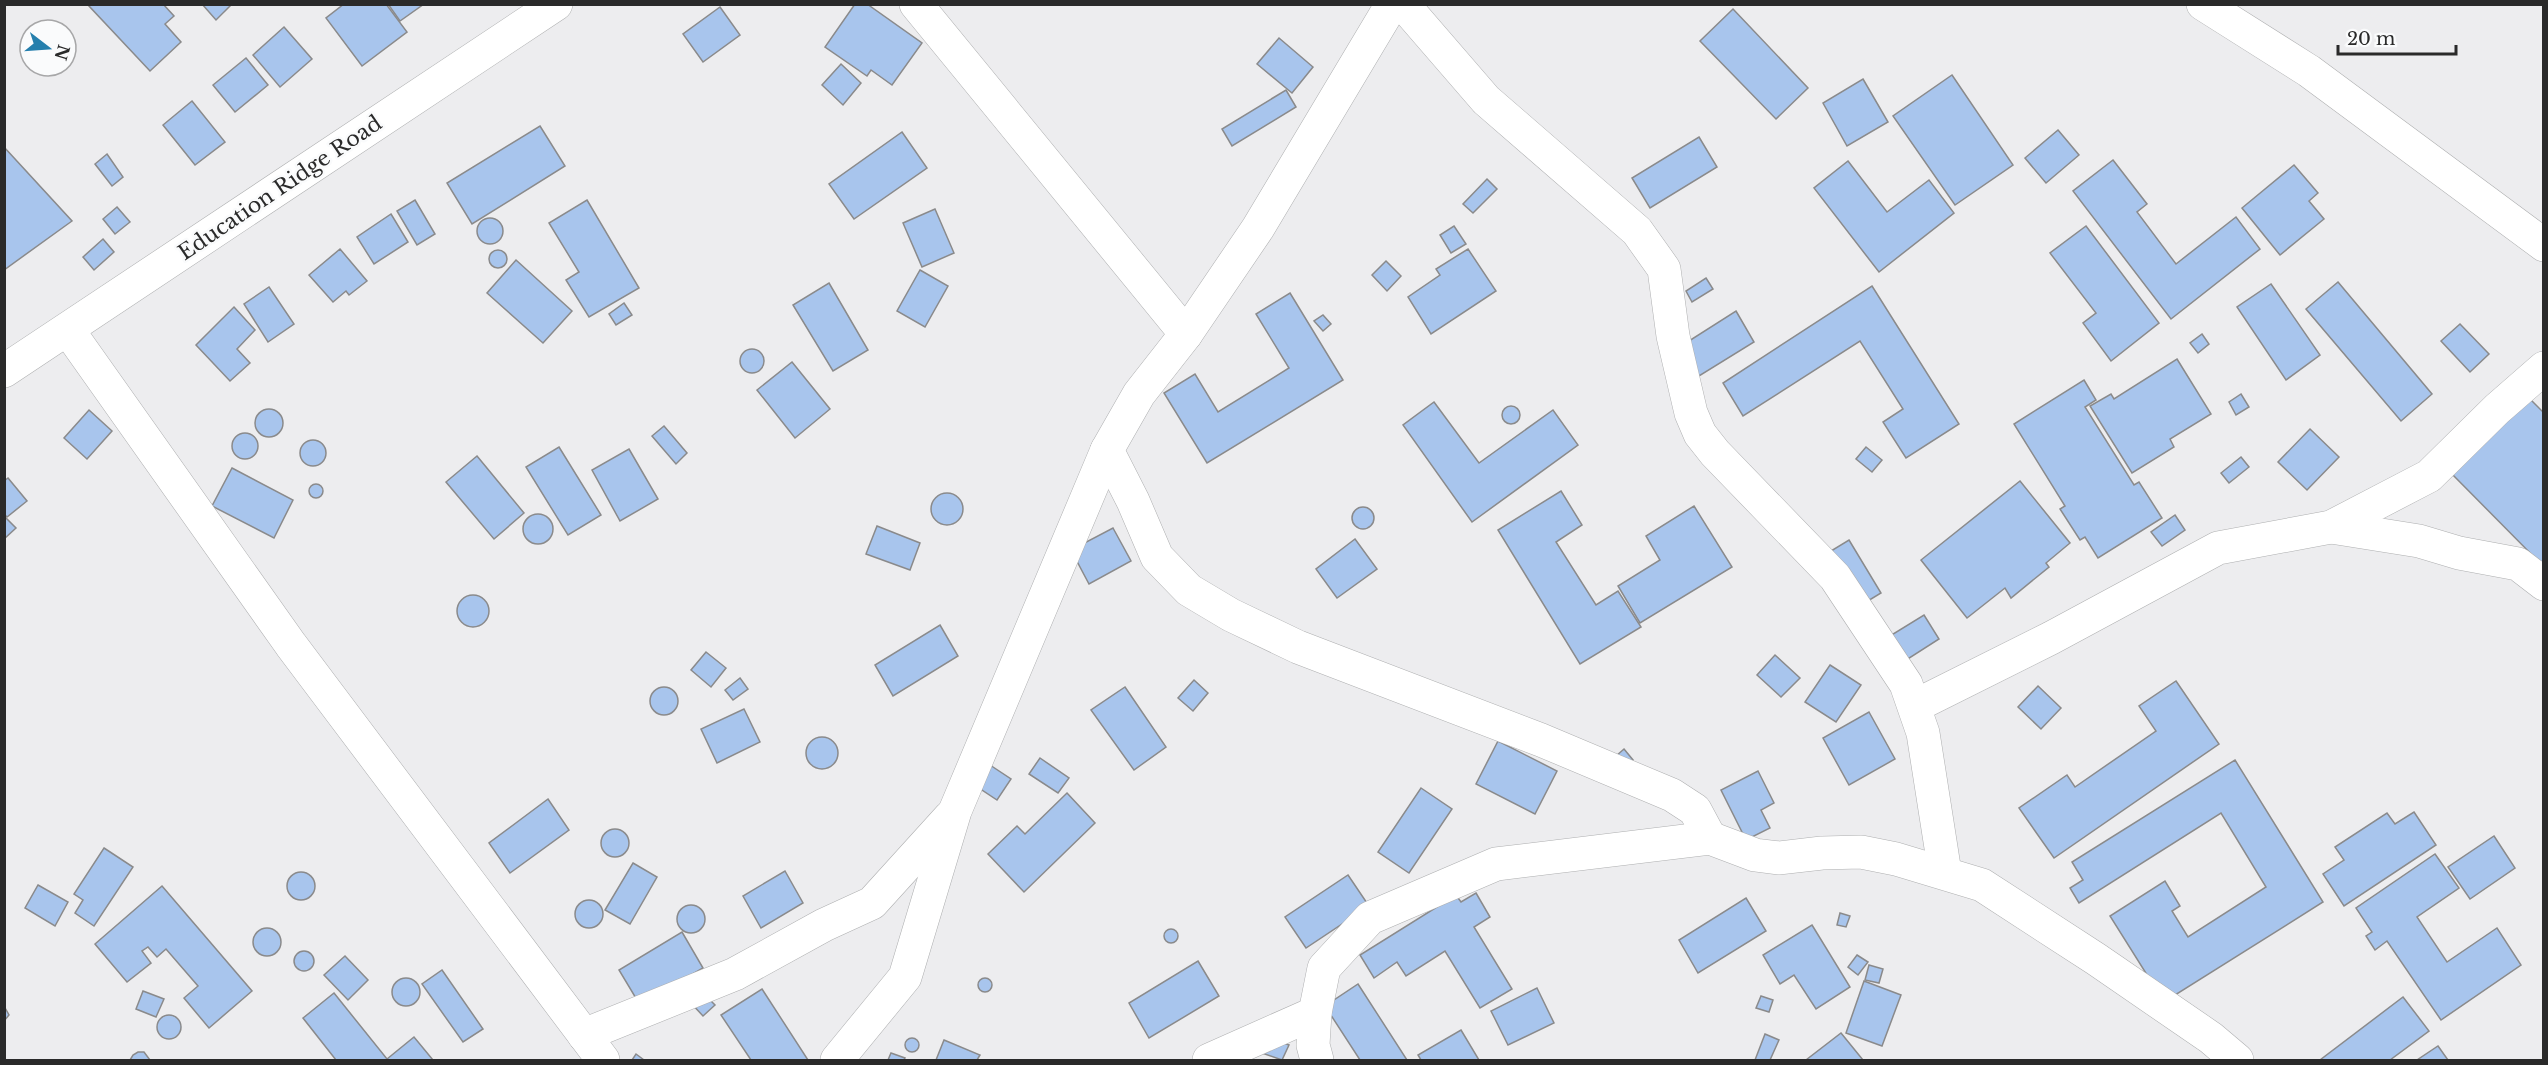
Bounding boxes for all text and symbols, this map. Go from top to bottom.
north arrow [18,18,78,78]
scale bar [2338,18,2456,56]
text: 20 m [2347,28,2395,50]
text: N [51,42,74,63]
street label: Education Ridge Road [173,110,387,266]

